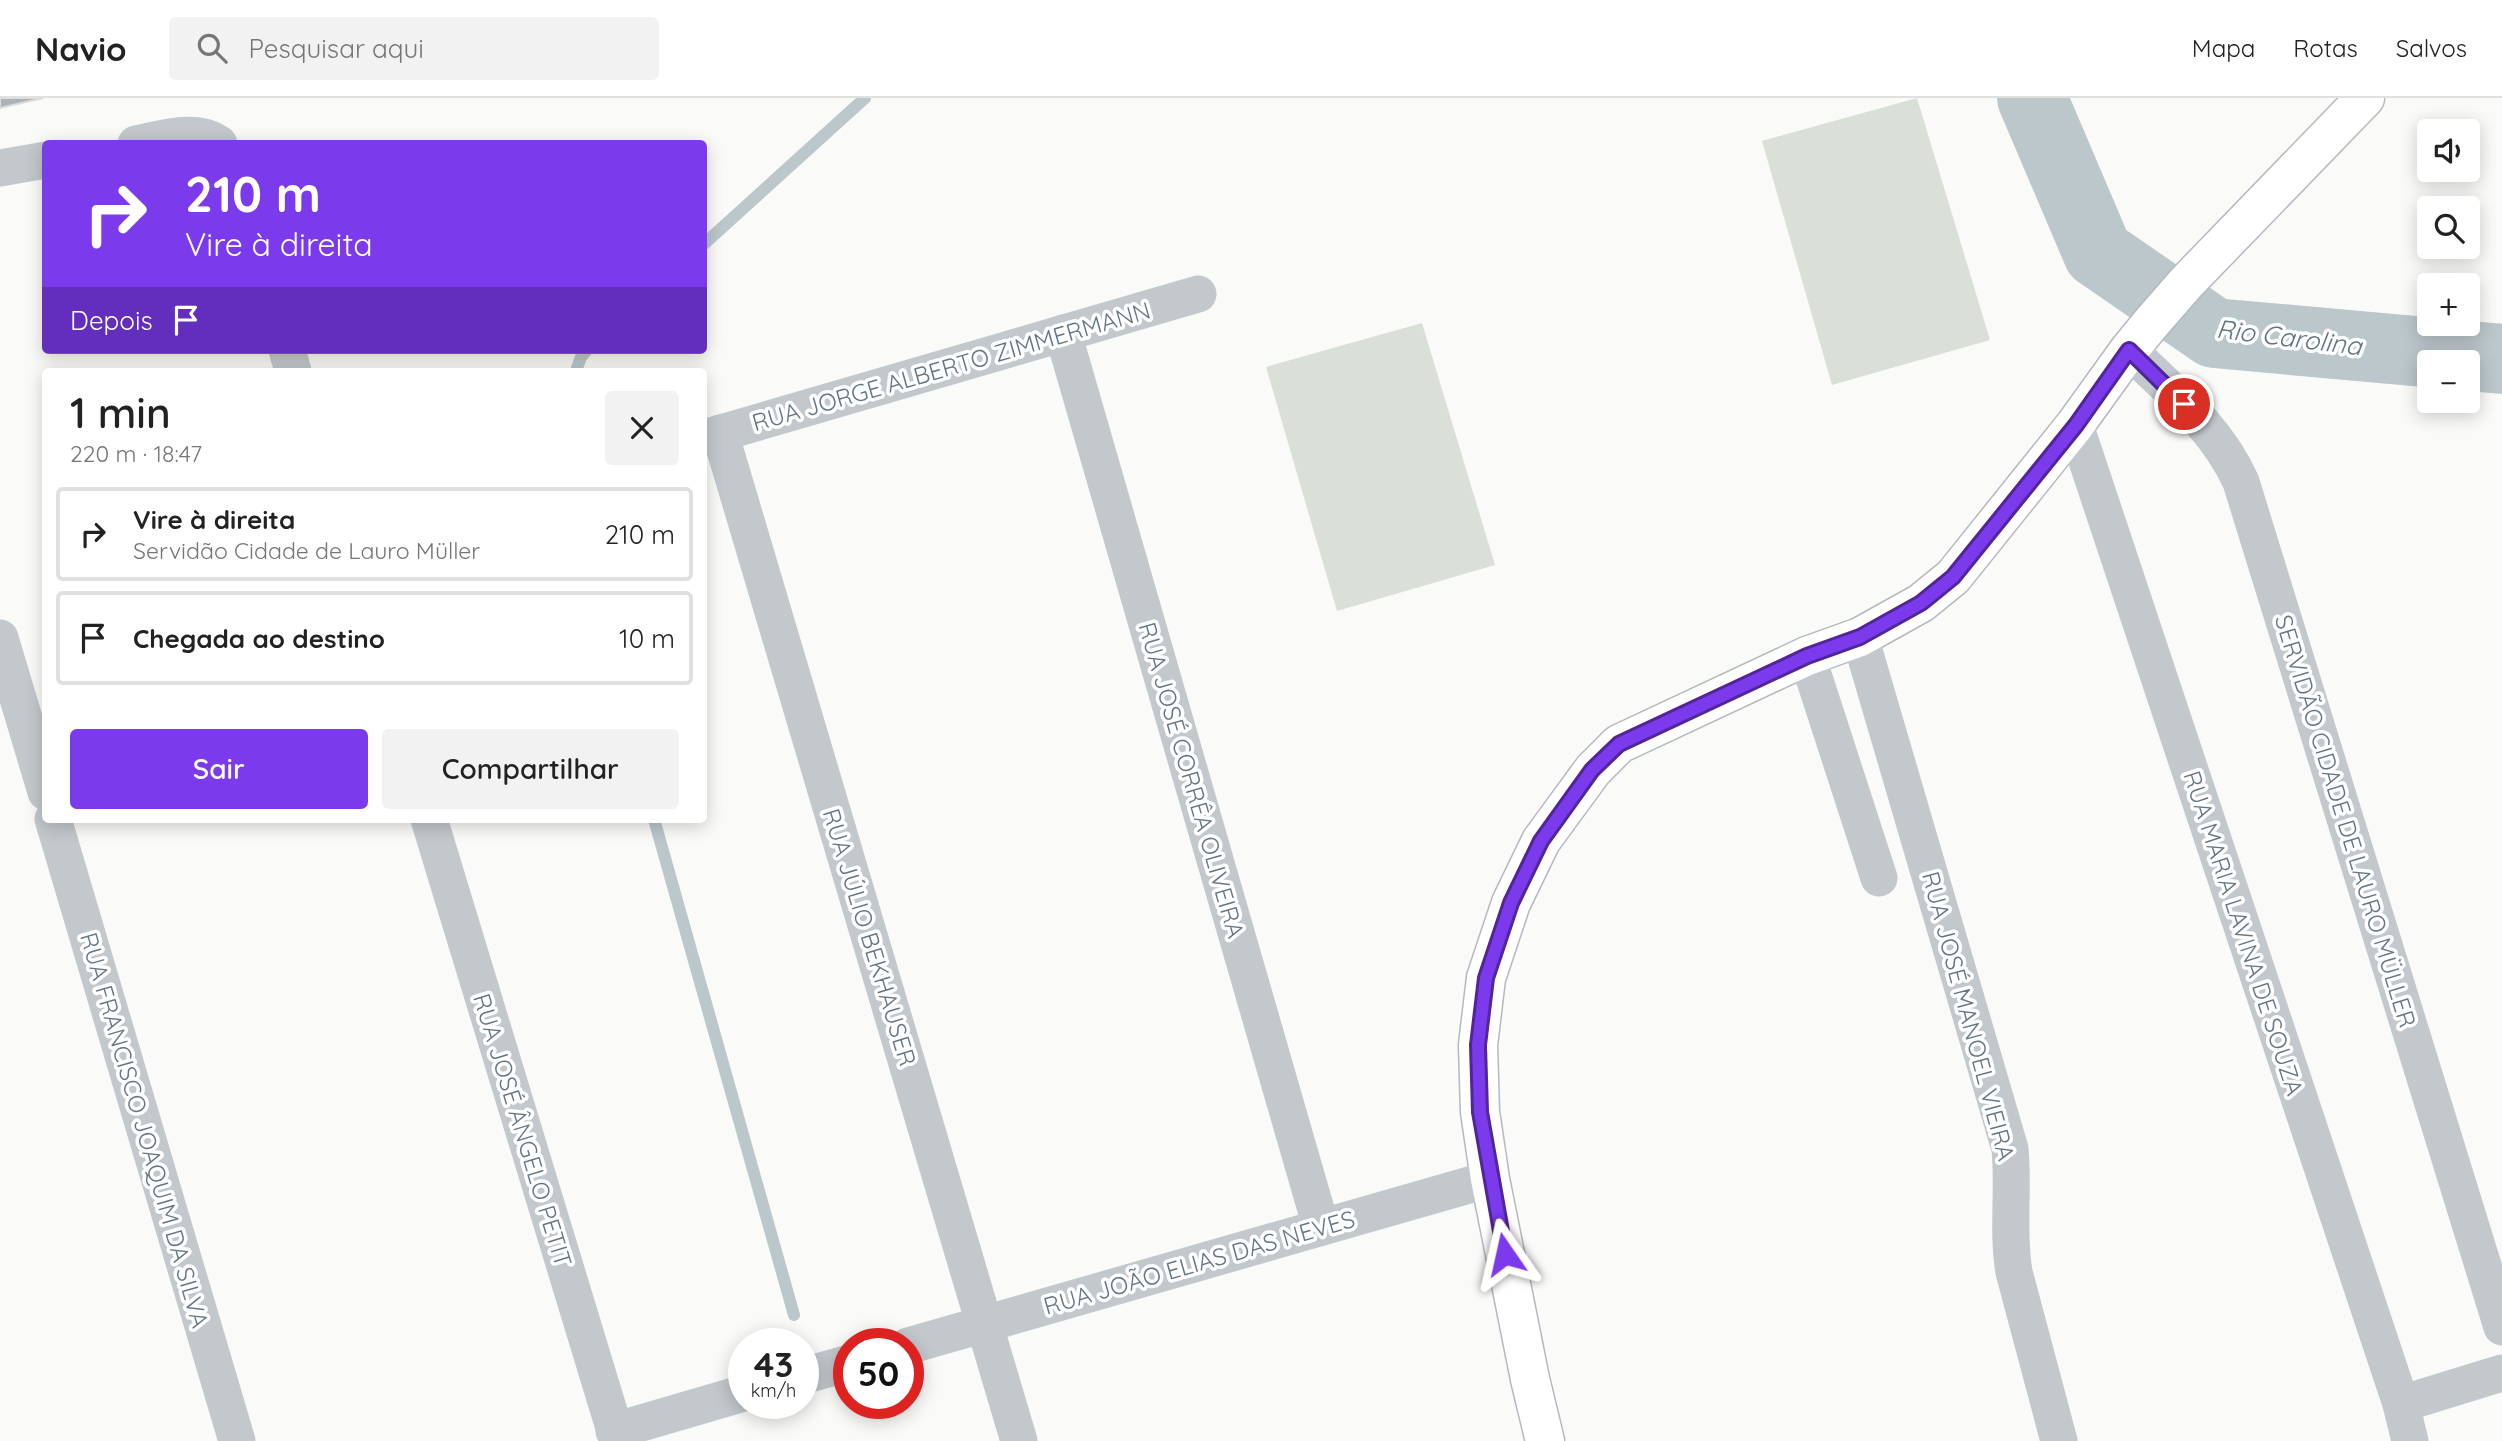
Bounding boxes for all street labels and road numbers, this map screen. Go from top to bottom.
street label: RUA JORGE ALBERTO ZIMMERMANN [748,295,1154,437]
street label: SERVIDÃO CIDADE DE LAURO MÜLLER [2269,611,2423,1031]
street label: RUA JOSÉ CORRÊA OLIVEIRA [1133,619,1251,941]
street label: RUA MARIA LAVINA DE SOUZA [2177,767,2311,1099]
street label: RUA JÚLIO BEKHAUSER [817,805,923,1069]
street label: RUA JOSÉ MANOEL VIEIRA [1916,868,2022,1164]
street label: RUA FRANCISCO JOAQUIM DA SILVA [74,929,216,1331]
street label: RUA JOSÉ ÂNGELO PETIT [467,990,579,1270]
street label: RUA JOÃO ELIAS DAS NEVES [1040,1203,1358,1321]

